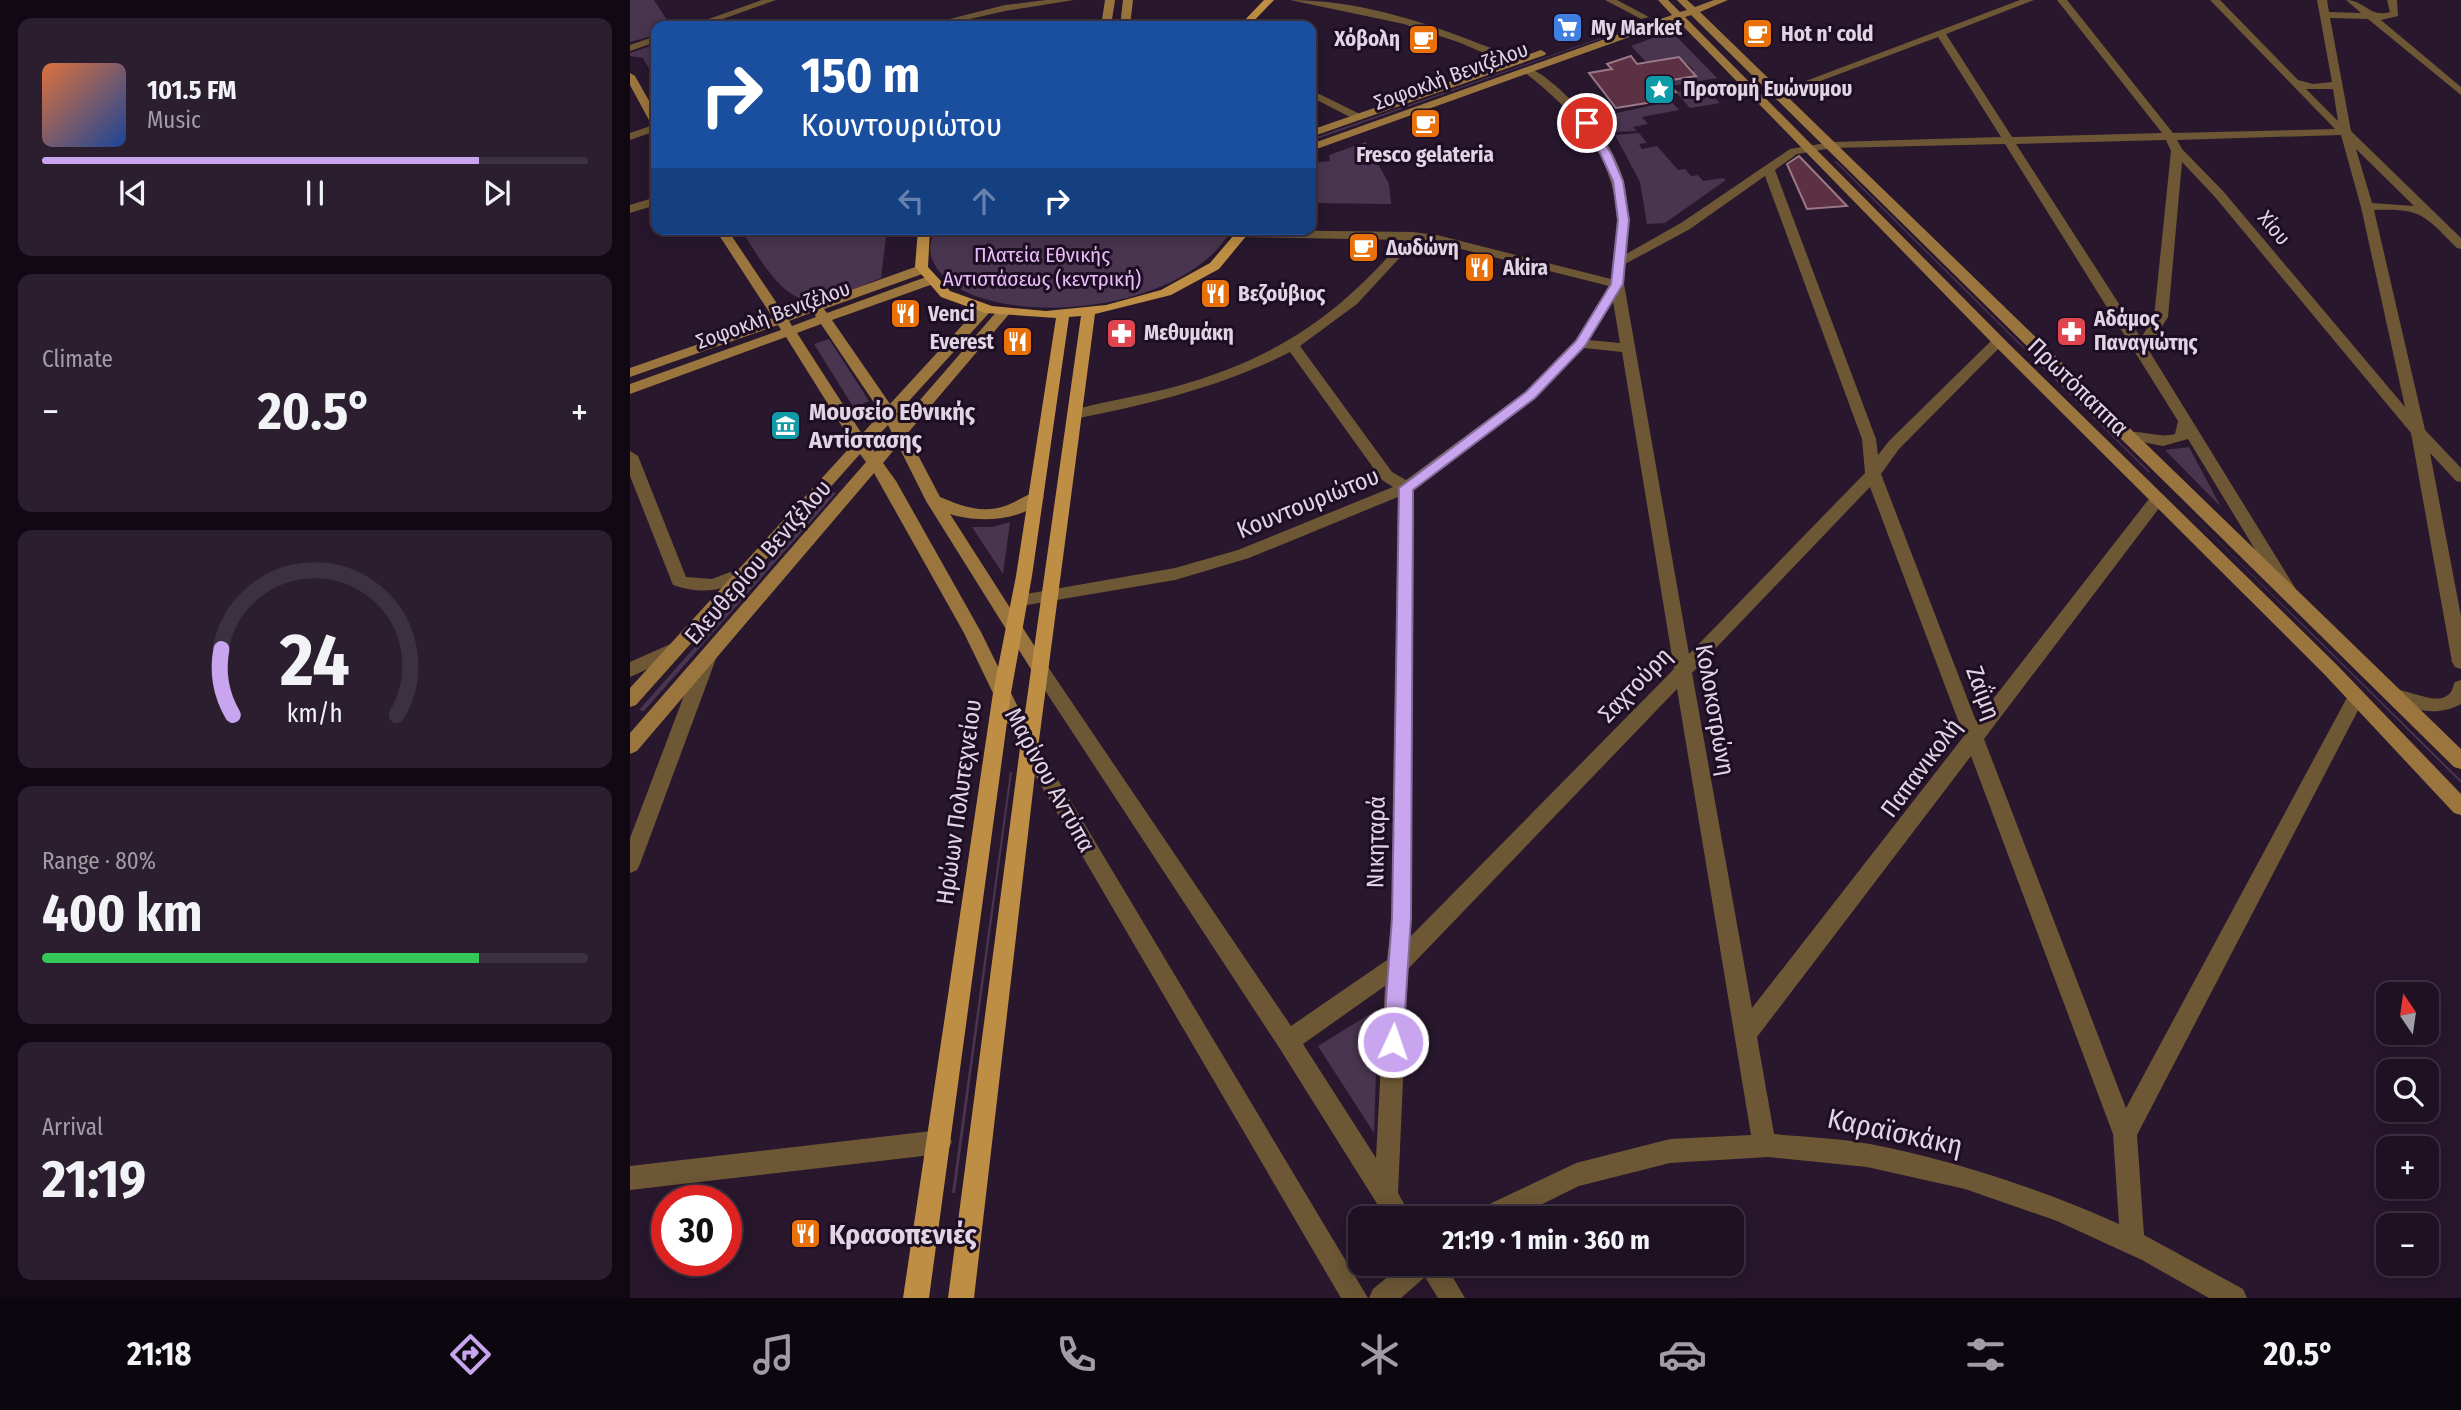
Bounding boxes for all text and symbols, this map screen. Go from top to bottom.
supermarket icon: My Market [1551,11,1585,45]
place label: My Market [1591,15,1683,41]
cafe icon: Hot n' cold [1741,17,1775,51]
place label: Hot n' cold [1781,21,1874,47]
cafe icon: Χόβολη [1406,22,1440,56]
place label: Χόβολη [1333,26,1400,52]
street label: Σοφοκλή Βενιζέλου [1370,36,1532,116]
text: 150 m [801,46,920,105]
icon: right [686,49,777,140]
place icon: Προτομή Ευώνυμου [1643,72,1677,106]
text: 101.5 FM [147,75,237,106]
place label: Προτομή Ευώνυμου [1683,76,1853,102]
pin [1557,93,1617,153]
icon: arrive [1568,104,1606,142]
text: Music [147,106,201,134]
text: Κουντουριώτου [801,106,1002,144]
cafe icon: Fresco gelateria [1408,106,1442,140]
place label: Fresco gelateria [1356,142,1494,168]
icon: previous [114,174,152,212]
icon: pause [296,174,334,212]
icon: next [478,174,516,212]
icon: left [892,182,930,220]
icon: ahead [965,182,1003,220]
icon: right [1038,182,1076,220]
street label: Χίου [2252,205,2296,251]
cafe icon: Δωδώνη [1346,231,1380,265]
place label: Δωδώνη [1385,235,1459,261]
park label: Πλατεία Εθνικής Αντιστάσεως (κεντρική) [943,242,1141,292]
restaurant icon: Akira [1463,251,1497,285]
place label: Akira [1502,255,1548,281]
street label: Σοφοκλή Βενιζέλου [692,275,854,355]
restaurant icon: Βεζούβιος [1198,277,1232,311]
place label: Βεζούβιος [1238,281,1326,307]
restaurant icon: Venci [888,297,922,331]
place label: Venci [927,301,975,327]
place label: Αδάμος Παναγιώτης [2093,306,2199,356]
pharmacy icon: Αδάμος Παναγιώτης [2054,314,2088,348]
pharmacy icon: Μεθυμάκη [1104,316,1138,350]
place label: Μεθυμάκη [1144,320,1234,346]
restaurant icon: Everest [1000,325,1034,359]
place label: Everest [930,329,995,355]
street label: Πρωτόπαππα [2022,332,2134,442]
text: Climate [42,345,113,373]
text: 20.5° [258,380,372,443]
text: − [42,389,59,435]
text: + [571,389,588,435]
place label: Μουσείο Εθνικής Αντίστασης [808,398,976,454]
museum icon: Μουσείο Εθνικής Αντίστασης [769,409,803,443]
street label: Κουντουριώτου [1233,462,1383,544]
street label: Ελευθερίου Βενιζέλου [679,474,837,650]
text: 24 [279,617,350,704]
street label: Σαχτούρη [1593,642,1677,728]
street label: Κολοκοτρώνη [1690,642,1740,778]
street label: Ζαΐμη [1960,662,2006,724]
street label: Ηρώων Πολυτεχνείου [931,698,987,906]
text: km/h [287,699,343,729]
street label: Μαρίνου Αντύπα [999,703,1101,857]
street label: Παπανικολή [1875,713,1967,823]
street label: Νικηταρά [1361,796,1391,888]
text: Range · 80% [42,847,156,875]
text: 400 km [42,882,202,945]
north arrow [2376,982,2440,1045]
map controls [2376,982,2439,1276]
position arrow [1356,1005,1430,1079]
button: search [2376,1059,2439,1122]
street label: Καραϊσκάκη [1824,1102,1966,1162]
text: Arrival [42,1113,103,1141]
button: + [2376,1136,2439,1199]
text: 21:19 [42,1148,146,1211]
speed limit sign: 30 [651,1185,742,1276]
button: − [2376,1213,2439,1276]
restaurant icon: Κρασοπενιές [789,1217,823,1251]
place label: Κρασοπενιές [829,1218,978,1251]
text: 21:19 · 1 min · 360 m [1442,1225,1650,1256]
icon: directions [446,1330,495,1379]
icon: music [749,1330,798,1379]
icon: phone [1052,1330,1101,1379]
icon: climate [1355,1330,1404,1379]
icon: car [1658,1330,1707,1379]
icon: filters [1961,1330,2010,1379]
text: 21:18 [127,1335,191,1373]
text: 20.5° [2264,1335,2334,1373]

